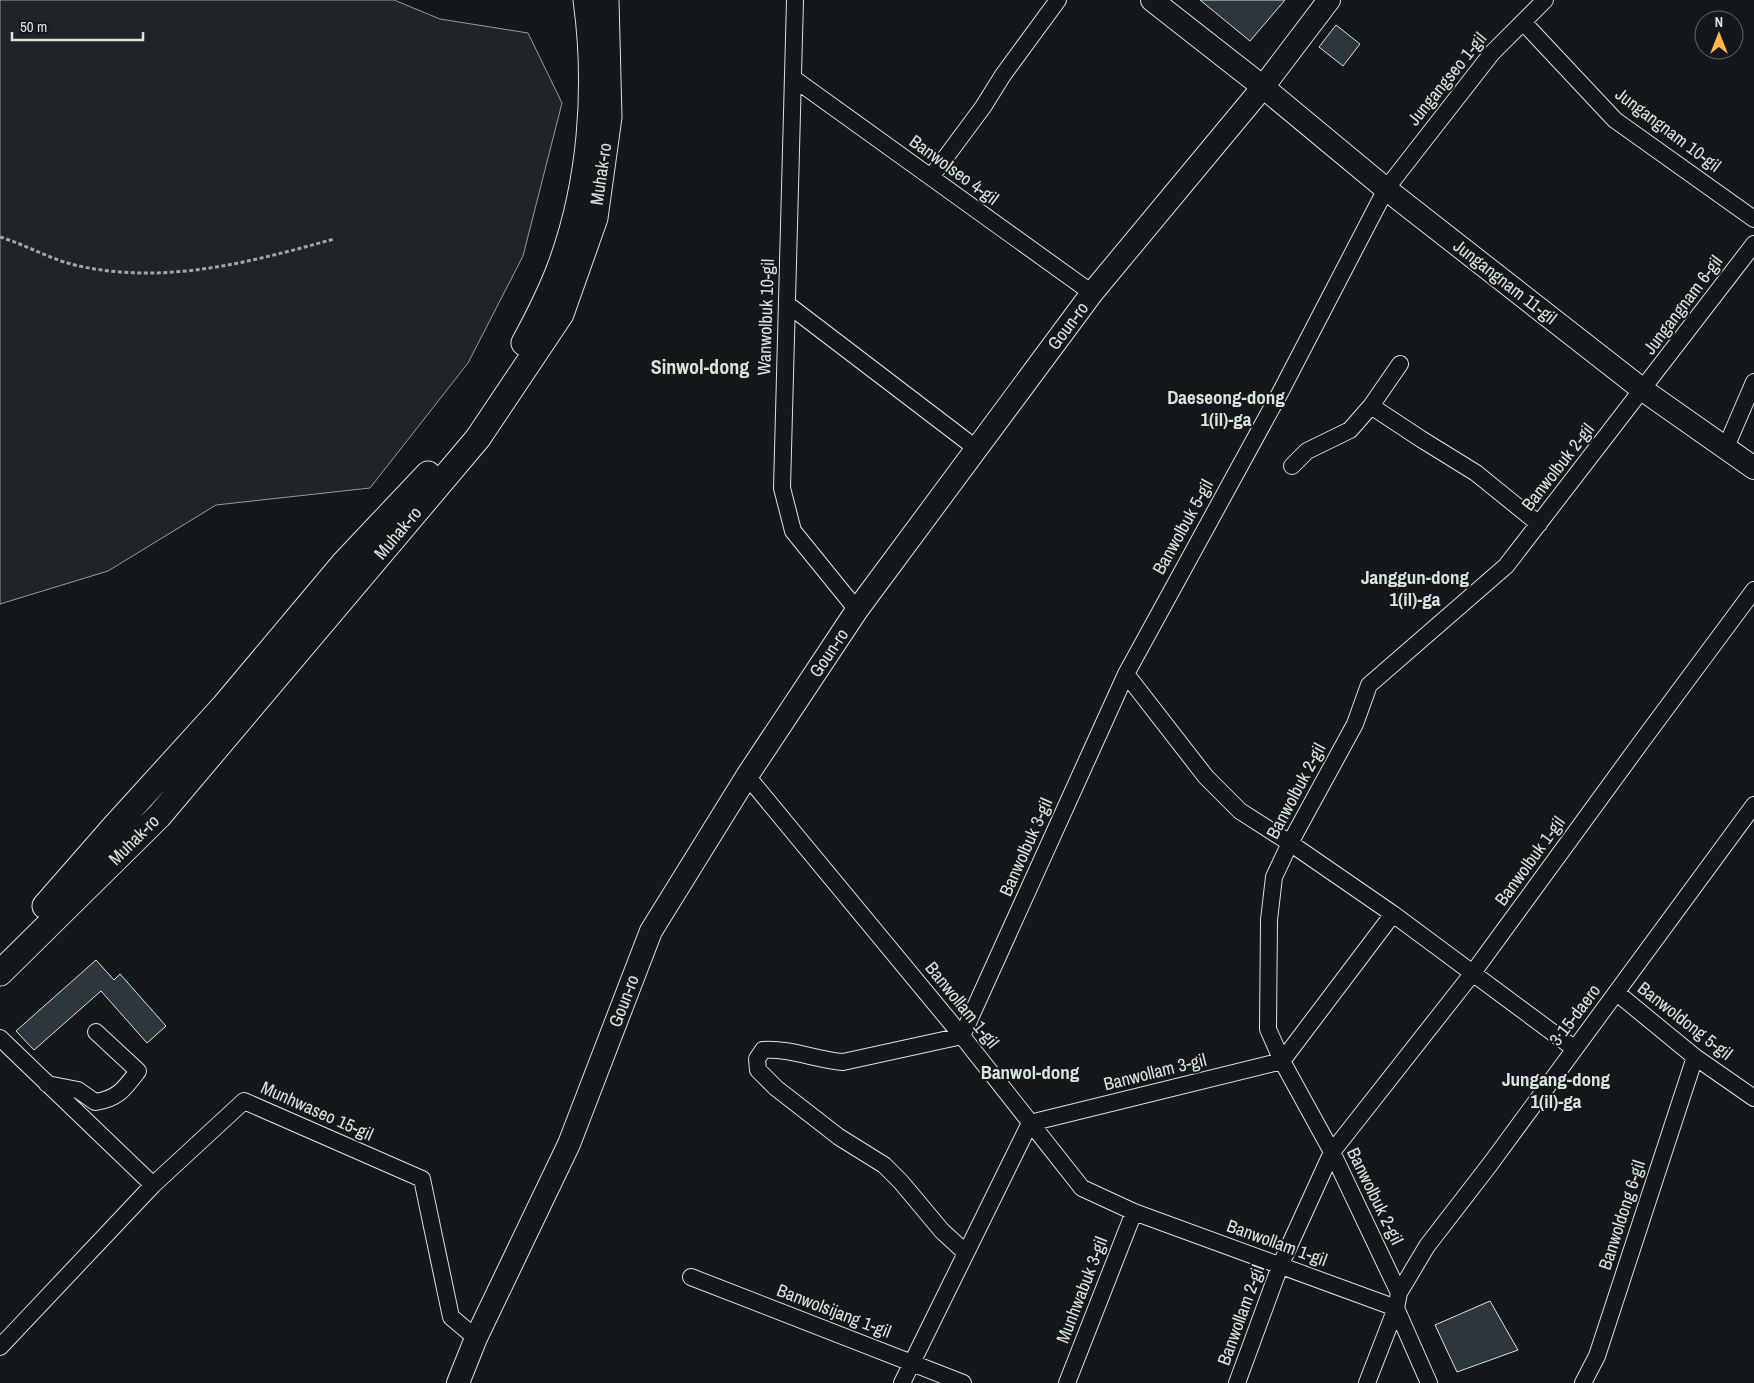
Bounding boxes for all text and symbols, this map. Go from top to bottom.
scale bar [12,10,144,42]
north arrow [1694,10,1744,60]
text: N [1715,13,1723,31]
text: 50 m [20,16,47,37]
street label: Jungangseo 1-gil [1401,27,1492,131]
street label: Jungangnam 10-gil [1610,82,1726,178]
street label: Banwolseo 4-gil [904,129,1004,211]
street label: Muhak-ro [584,141,617,207]
street label: Jungangnam 11-gil [1448,233,1562,330]
street label: Jungangnam 6-gil [1637,250,1728,359]
street label: Wanwolbuk 10-gil [751,258,780,376]
street label: Goun-ro [1041,297,1094,355]
district label: Sinwol-dong [651,353,749,380]
district label: Daeseong-dong 1(il)-ga [1167,384,1285,432]
street label: Banwolbuk 2-gil [1515,418,1600,516]
street label: Banwolbuk 5-gil [1146,475,1219,579]
street label: Muhak-ro [368,501,427,565]
district label: Janggun-dong 1(il)-ga [1361,564,1470,612]
street label: Goun-ro [803,623,854,682]
street label: Banwolbuk 2-gil [1260,739,1331,843]
street label: Banwolbuk 3-gil [993,794,1058,900]
street label: Muhak-ro [103,809,165,871]
street label: Banwolbuk 1-gil [1489,811,1571,911]
street label: Banwollam 1-gil [920,956,1005,1053]
street label: Goun-ro [602,971,645,1031]
street label: Banwoldong 5-gil [1633,976,1738,1066]
street label: 3·15-daero [1543,979,1606,1051]
street label: Banwollam 3-gil [1101,1047,1209,1096]
district label: Banwol-dong [981,1059,1080,1085]
district label: Jungang-dong 1(il)-ga [1502,1066,1611,1114]
street label: Munhwaseo 15-gil [257,1075,377,1146]
street label: Banwolbuk 2-gil [1341,1143,1410,1248]
street label: Banwoldong 6-gil [1592,1157,1651,1273]
street label: Banwollam 1-gil [1224,1213,1331,1272]
street label: Munhwabuk 3-gil [1050,1233,1113,1347]
street label: Banwollam 2-gil [1211,1261,1270,1368]
street label: Banwolsijang 1-gil [773,1277,895,1344]

